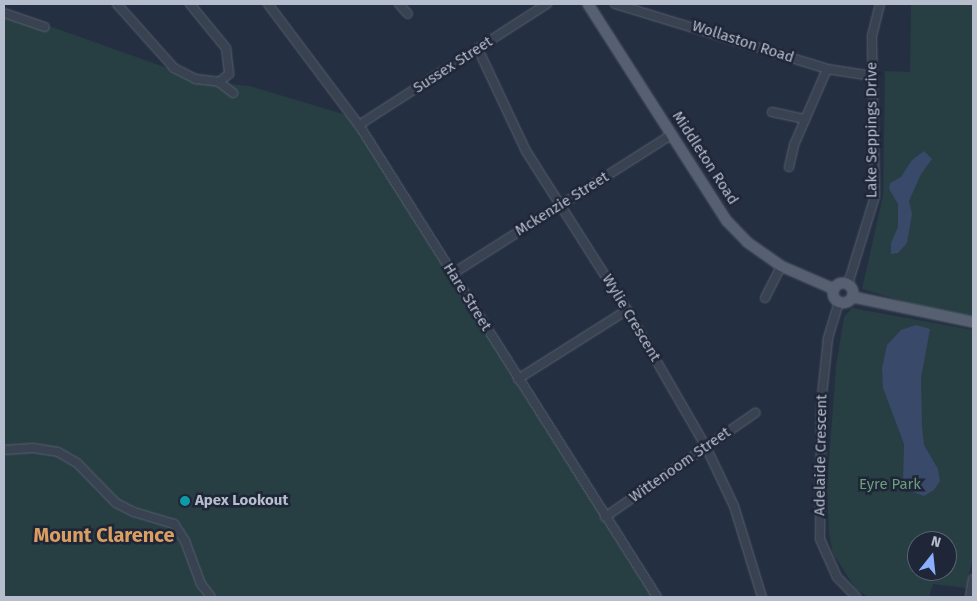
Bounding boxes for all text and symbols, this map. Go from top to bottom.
street label: Wollaston Road [690,17,796,67]
street label: Sussex Street [410,33,496,97]
street label: Lake Seppings Drive [863,62,881,198]
street label: Middleton Road [668,108,742,208]
street label: Mckenzie Street [512,168,612,240]
street label: Hare Street [439,260,495,334]
street label: Wylie Crescent [598,271,664,365]
street label: Adelaide Crescent [811,394,831,516]
street label: Wittenoom Street [626,423,734,507]
park label: Eyre Park [859,476,921,494]
place label: Apex Lookout [195,492,288,510]
marker: Apex Lookout [179,495,191,507]
district label: Mount Clarence [33,523,175,547]
north arrow [907,531,957,581]
text: N [929,533,943,552]

